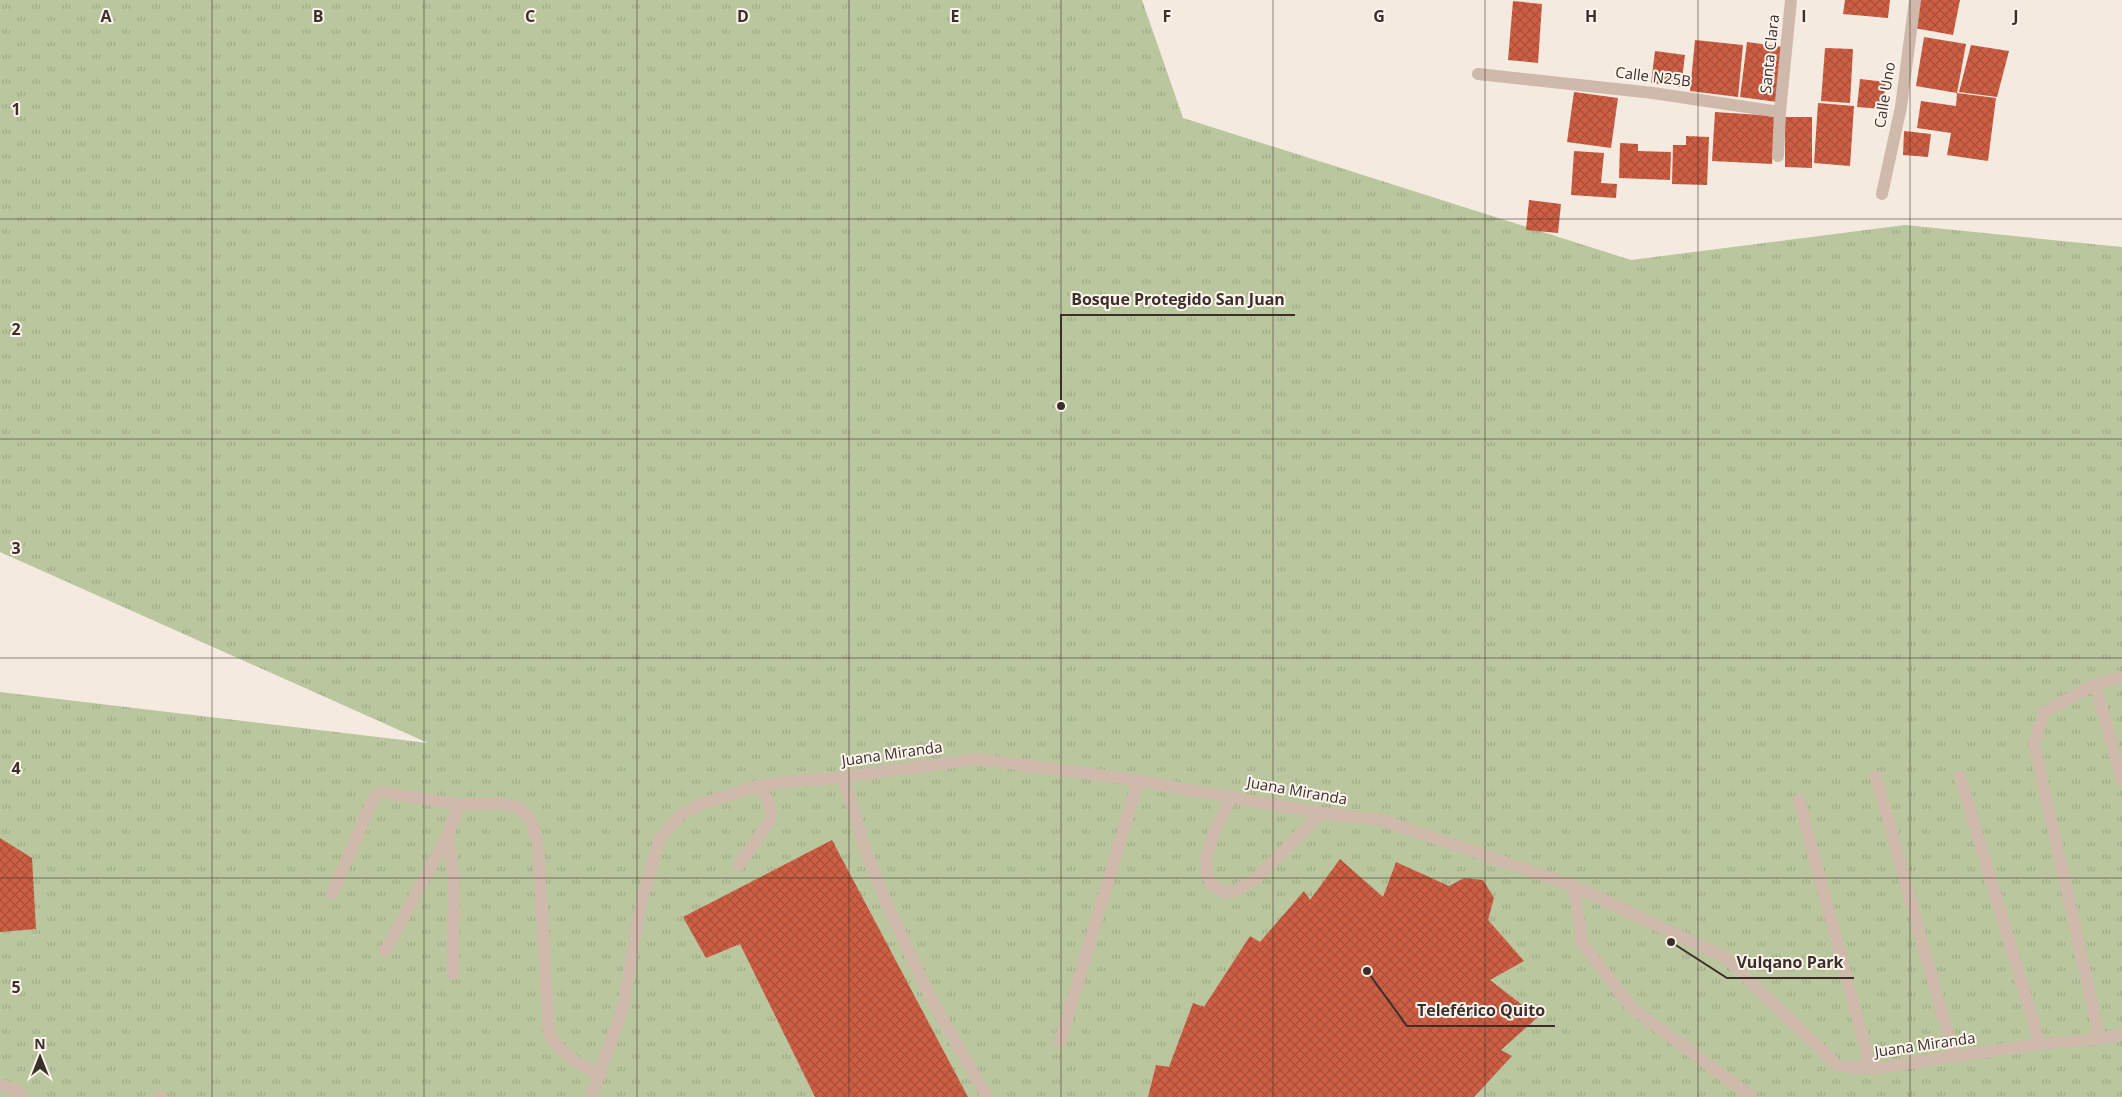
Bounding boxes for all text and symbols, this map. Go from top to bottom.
text: A [100,5,112,27]
text: B [313,5,323,27]
text: C [525,5,535,27]
text: D [737,5,749,27]
text: E [951,5,960,27]
text: F [1163,5,1171,27]
text: G [1373,5,1385,27]
text: H [1585,5,1597,27]
text: I [1801,5,1807,27]
text: J [2011,5,2019,27]
street label: Santa Clara [1755,13,1783,94]
street label: Calle Uno [1869,60,1899,129]
street label: Calle N25B [1614,61,1692,91]
text: 1 [11,98,21,120]
callout: Bosque Protegido San Juan [1061,284,1295,315]
text: Bosque Protegido San Juan [1071,288,1285,310]
text: 2 [11,318,21,340]
text: 3 [11,537,21,559]
street label: Juana Miranda [838,736,943,770]
text: 4 [11,757,21,779]
street label: Juana Miranda [1244,771,1349,809]
callout: Vulqano Park [1727,947,1854,978]
text: Vulqano Park [1736,951,1844,973]
text: 5 [11,976,21,998]
callout: Teleférico Quito [1407,995,1555,1026]
text: Teleférico Quito [1417,999,1545,1021]
street label: Juana Miranda [1871,1027,1976,1061]
north arrow [15,1032,65,1082]
text: N [34,1034,46,1053]

